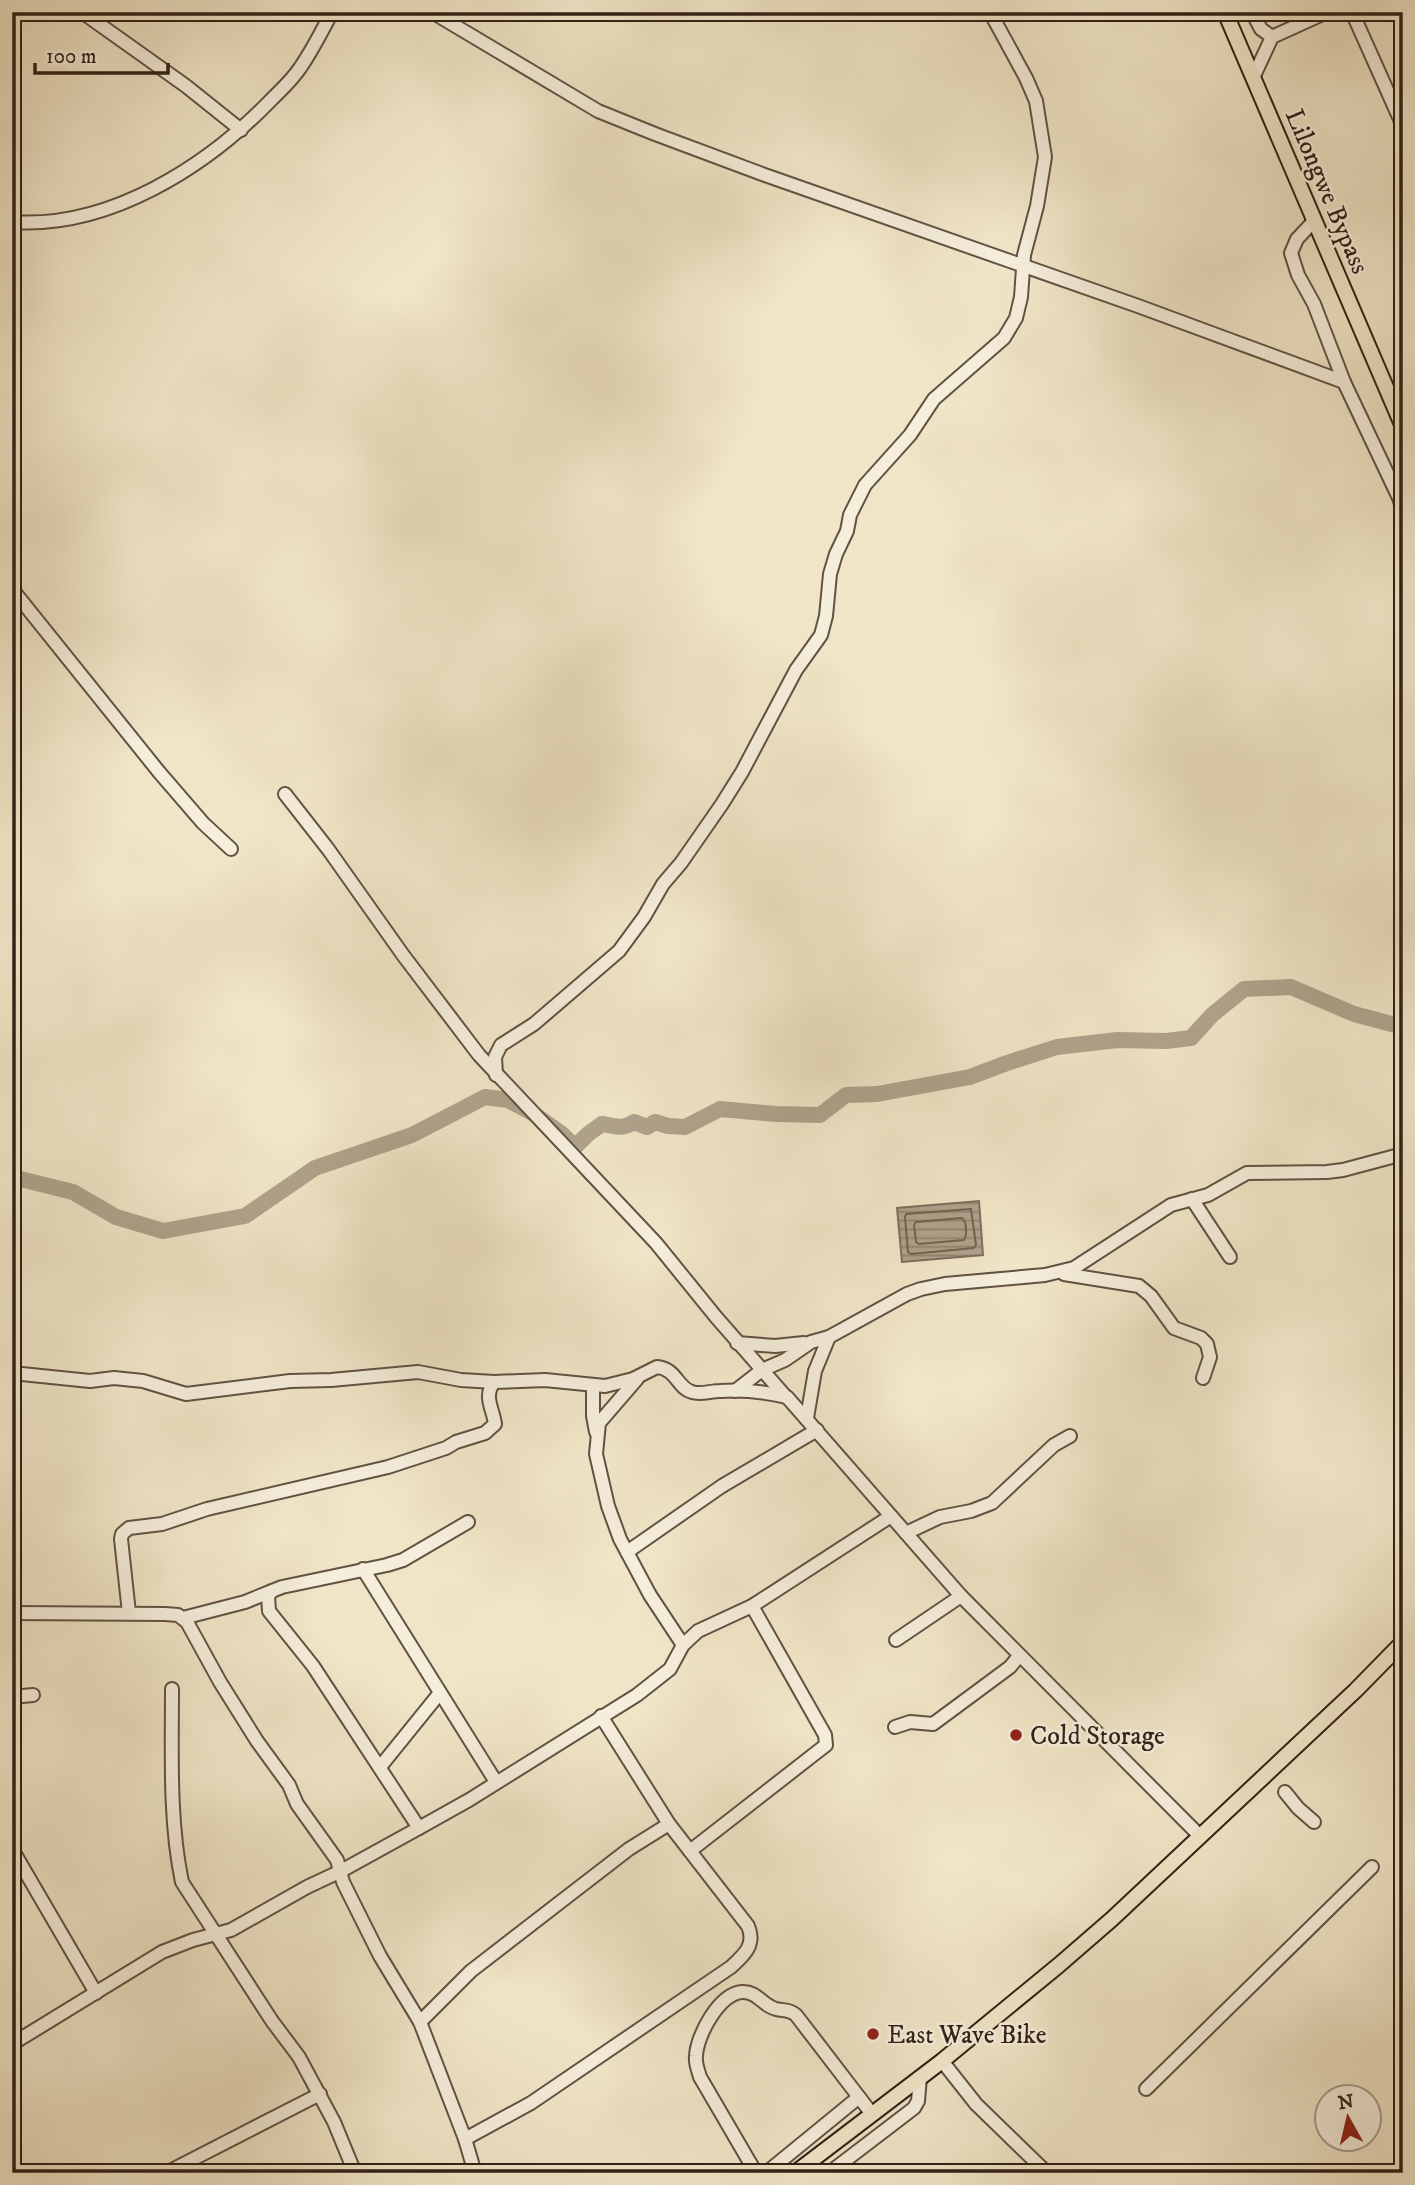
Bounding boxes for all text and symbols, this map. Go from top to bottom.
scale bar [35,32,168,76]
text: 100 m [46,44,97,70]
street label: Lilongwe Bypass [1277,104,1376,279]
place label: Cold Storage [1030,1720,1165,1753]
marker: Cold Storage [1008,1727,1024,1743]
place label: East Wave Bike [887,2019,1046,2052]
marker: East Wave Bike [865,2026,881,2042]
north arrow [1314,2084,1384,2154]
text: N [1337,2090,1356,2115]

